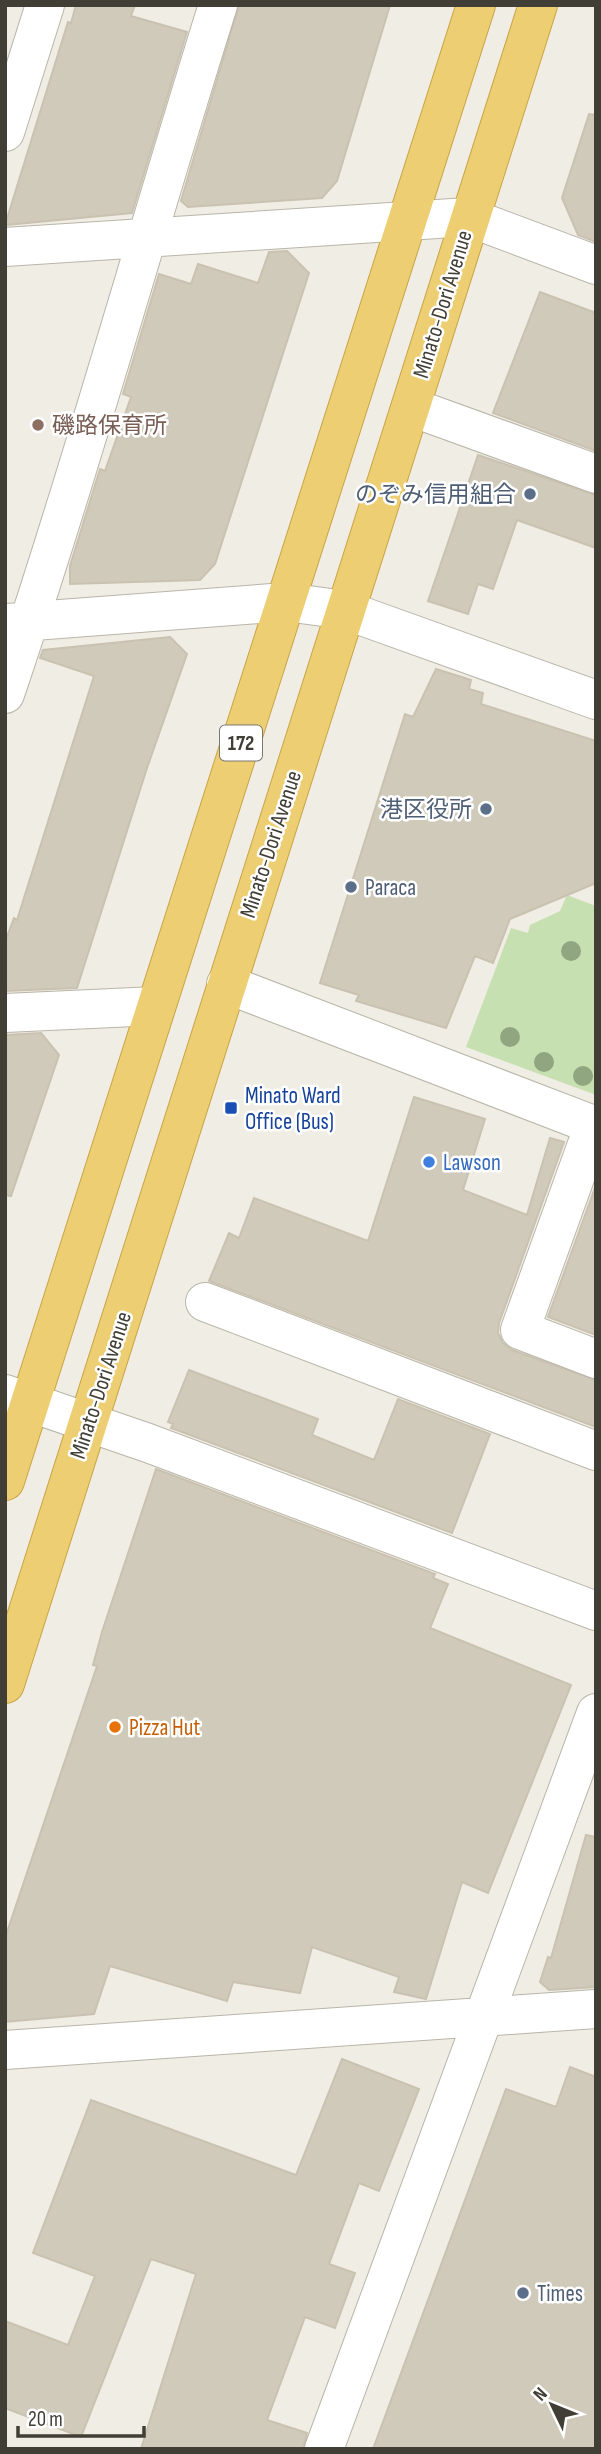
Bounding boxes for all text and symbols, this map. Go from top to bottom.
street label: Minato-Dori Avenue [407,227,479,382]
place label: 磯路保育所 [52,412,167,440]
marker: 磯路保育所 [30,417,46,433]
place label: のぞみ信用組合 [355,481,516,509]
marker: のぞみ信用組合 [522,486,538,502]
road number: 172 [220,726,262,760]
street label: Minato-Dori Avenue [234,767,308,921]
place label: 港区役所 [380,796,472,824]
marker: 港区役所 [478,801,494,817]
place label: Paraca [365,874,416,902]
marker: Paraca [343,879,359,895]
place label: Minato Ward Office (Bus) [245,1082,341,1136]
marker: Minato Ward Office (Bus) [223,1100,239,1116]
place label: Lawson [443,1149,501,1177]
marker: Lawson [421,1154,437,1170]
street label: Minato-Dori Avenue [64,1308,138,1462]
place label: Pizza Hut [129,1714,200,1742]
marker: Pizza Hut [107,1719,123,1735]
place label: Times [537,2280,583,2308]
marker: Times [515,2285,531,2301]
north arrow [517,2370,587,2440]
text: N [529,2383,553,2406]
scale bar [18,2394,144,2438]
text: 20 m [28,2407,63,2432]

